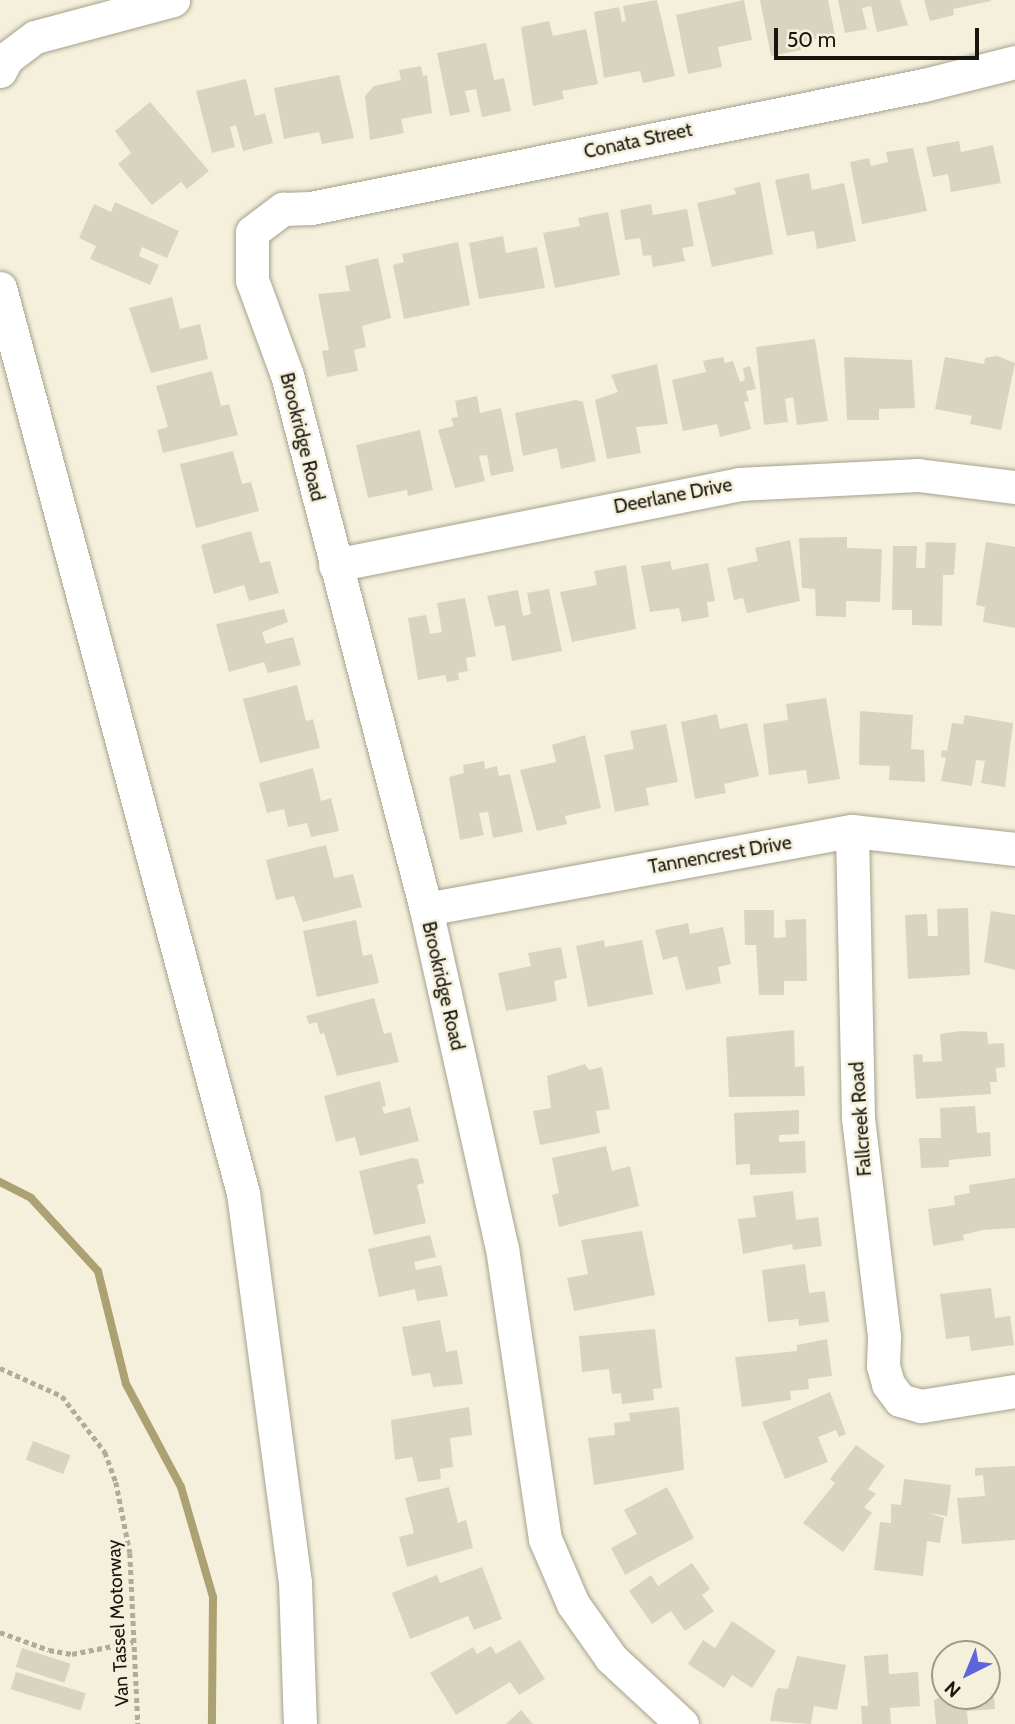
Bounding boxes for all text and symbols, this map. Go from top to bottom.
scale bar [777,14,982,58]
text: 50 m [787,27,836,52]
street label: Conata Street [582,118,694,164]
street label: Brookridge Road [275,370,329,504]
street label: Deerlane Drive [612,473,734,519]
street label: Tannencrest Drive [647,831,793,879]
street label: Brookridge Road [417,919,469,1053]
street label: Fallcreek Road [846,1061,876,1177]
street label: Van Tassel Motorway [102,1539,134,1707]
north arrow [931,1640,1001,1710]
text: N [940,1676,965,1702]

